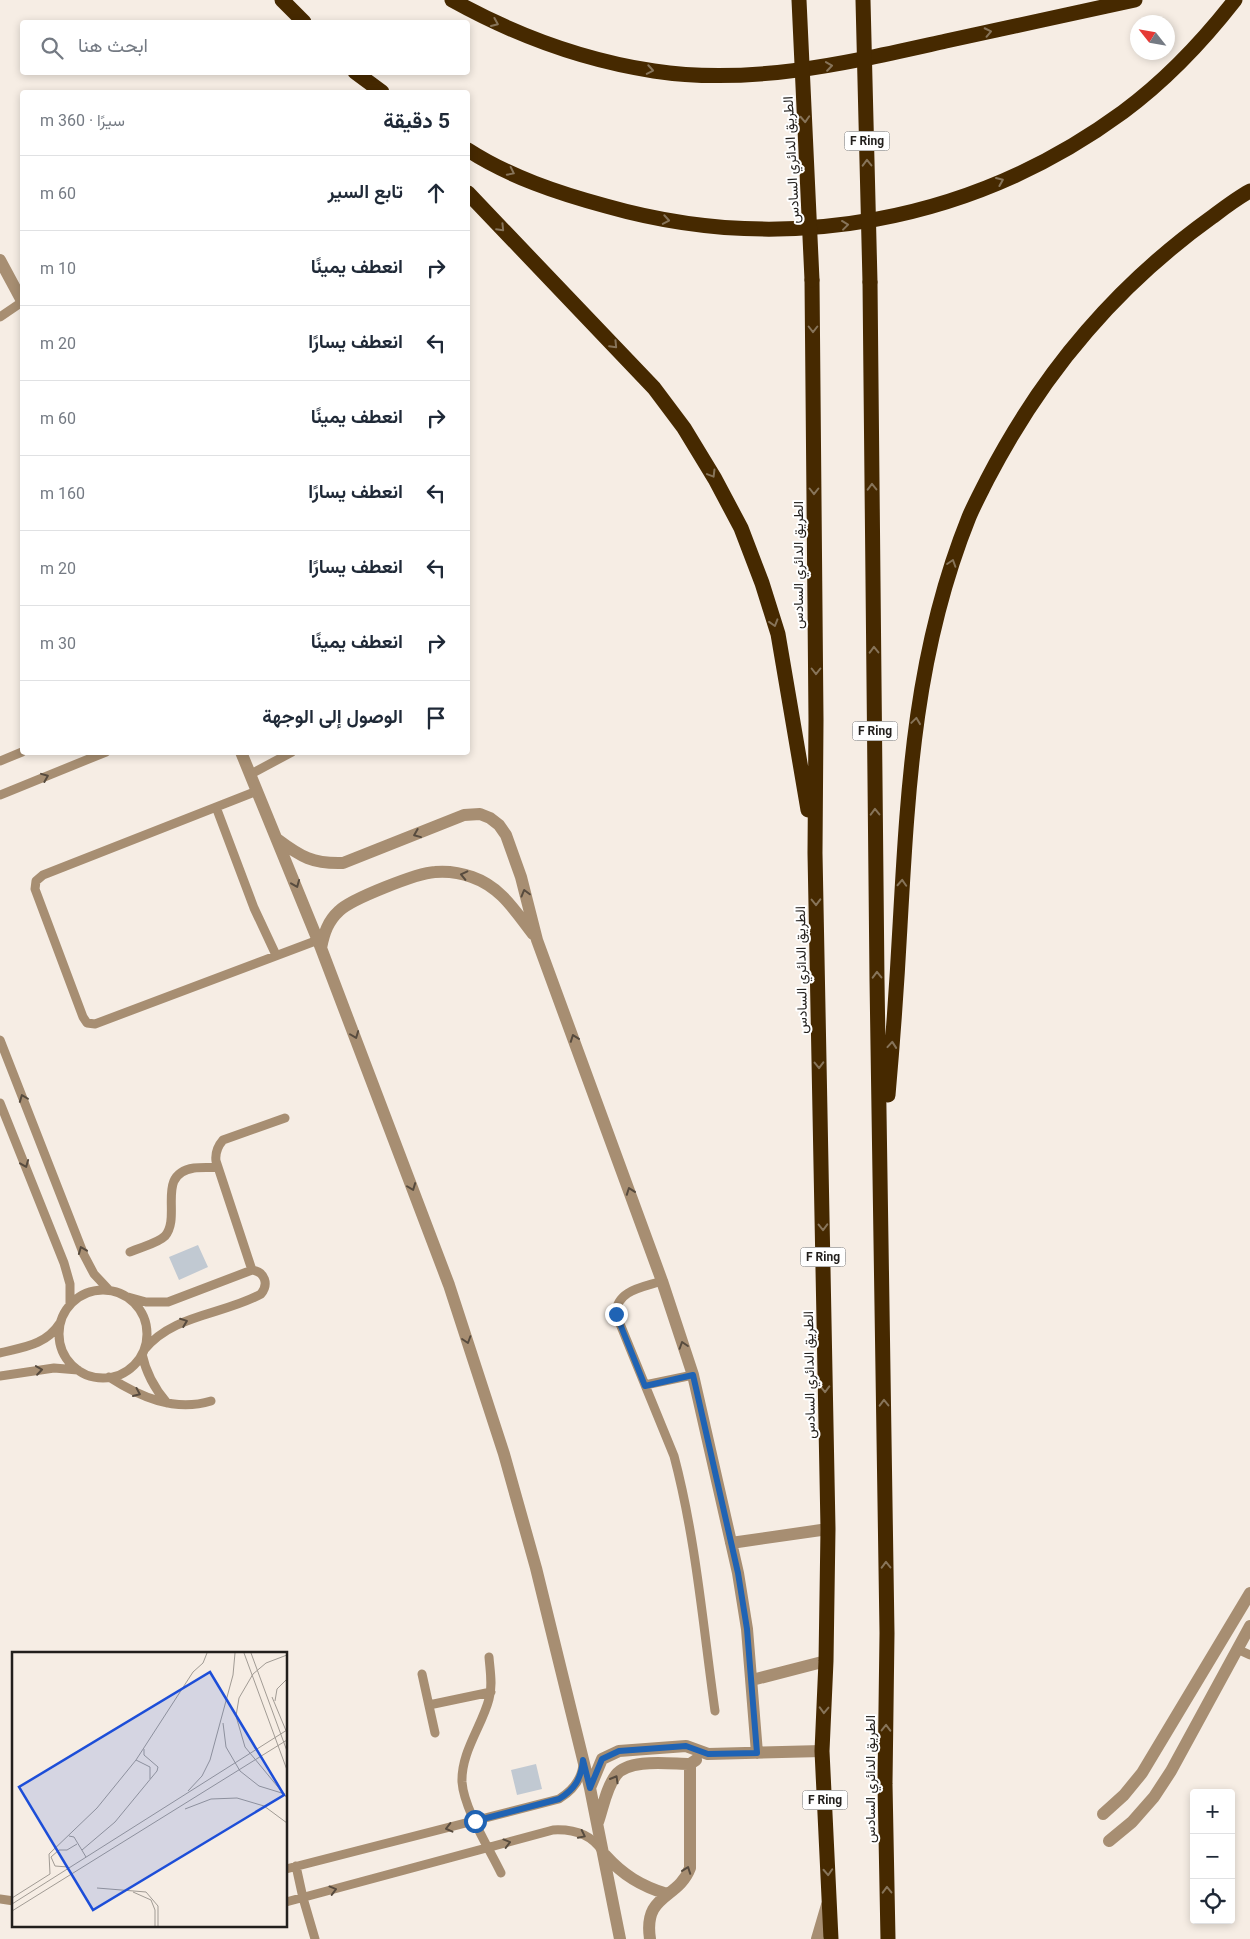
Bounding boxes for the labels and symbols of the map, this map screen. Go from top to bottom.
north arrow [1130,15,1175,60]
one-way arrow [490,16,499,27]
one-way arrow [983,27,992,37]
one-way arrow [825,61,833,72]
one-way arrow [645,64,654,74]
street label: الطريق الدائري السادس [780,96,806,224]
one-way arrow [800,115,811,123]
road number: F Ring [844,132,890,150]
one-way arrow [862,159,873,167]
one-way arrow [506,166,515,177]
one-way arrow [995,176,1004,187]
one-way arrow [661,214,670,224]
one-way arrow [841,220,849,231]
one-way arrow [495,223,504,232]
one-way arrow [808,325,818,333]
one-way arrow [608,340,617,349]
one-way arrow [706,468,716,477]
one-way arrow [867,483,877,491]
one-way arrow [809,488,819,495]
street label: الطريق الدائري السادس [790,501,810,629]
one-way arrow [947,560,957,568]
one-way arrow [769,619,779,627]
one-way arrow [869,646,879,654]
one-way arrow [811,668,821,675]
one-way arrow [910,717,921,725]
road number: F Ring [852,721,898,740]
one-way arrow [40,773,49,783]
one-way arrow [870,808,881,816]
one-way arrow [413,828,421,838]
one-way arrow [459,870,468,881]
one-way arrow [289,879,300,888]
one-way arrow [897,879,908,887]
one-way arrow [520,889,530,898]
one-way arrow [811,898,821,906]
street label: الطريق الدائري السادس [792,906,814,1034]
one-way arrow [872,971,882,978]
one-way arrow [349,1031,359,1039]
one-way arrow [570,1035,580,1043]
one-way arrow [886,1041,897,1049]
one-way arrow [814,1061,825,1069]
one-way arrow [18,1094,29,1103]
one-way arrow [19,1160,29,1168]
one-way arrow [406,1183,416,1191]
one-way arrow [626,1187,636,1196]
one-way arrow [817,1223,828,1231]
one-way arrow [78,1246,88,1255]
road number: F Ring [800,1248,846,1266]
route end [605,1303,628,1326]
street label: الطريق الدائري السادس [800,1311,822,1439]
one-way arrow [179,1318,187,1328]
one-way arrow [461,1336,471,1344]
one-way arrow [678,1341,688,1349]
one-way arrow [35,1365,43,1376]
one-way arrow [132,1386,141,1397]
one-way arrow [820,1386,830,1394]
one-way arrow [879,1399,889,1406]
one-way arrow [881,1561,891,1569]
inset map [12,1652,288,1926]
one-way arrow [818,1706,829,1714]
street label: الطريق الدائري السادس [862,1715,882,1843]
one-way arrow [881,1724,891,1732]
one-way arrow [608,1776,618,1785]
road number: F Ring [802,1790,848,1810]
route start [464,1810,487,1833]
one-way arrow [444,1822,453,1833]
one-way arrow [577,1829,586,1839]
one-way arrow [503,1838,511,1848]
one-way arrow [681,1866,691,1875]
one-way arrow [823,1868,834,1876]
one-way arrow [329,1885,338,1896]
one-way arrow [882,1886,892,1894]

